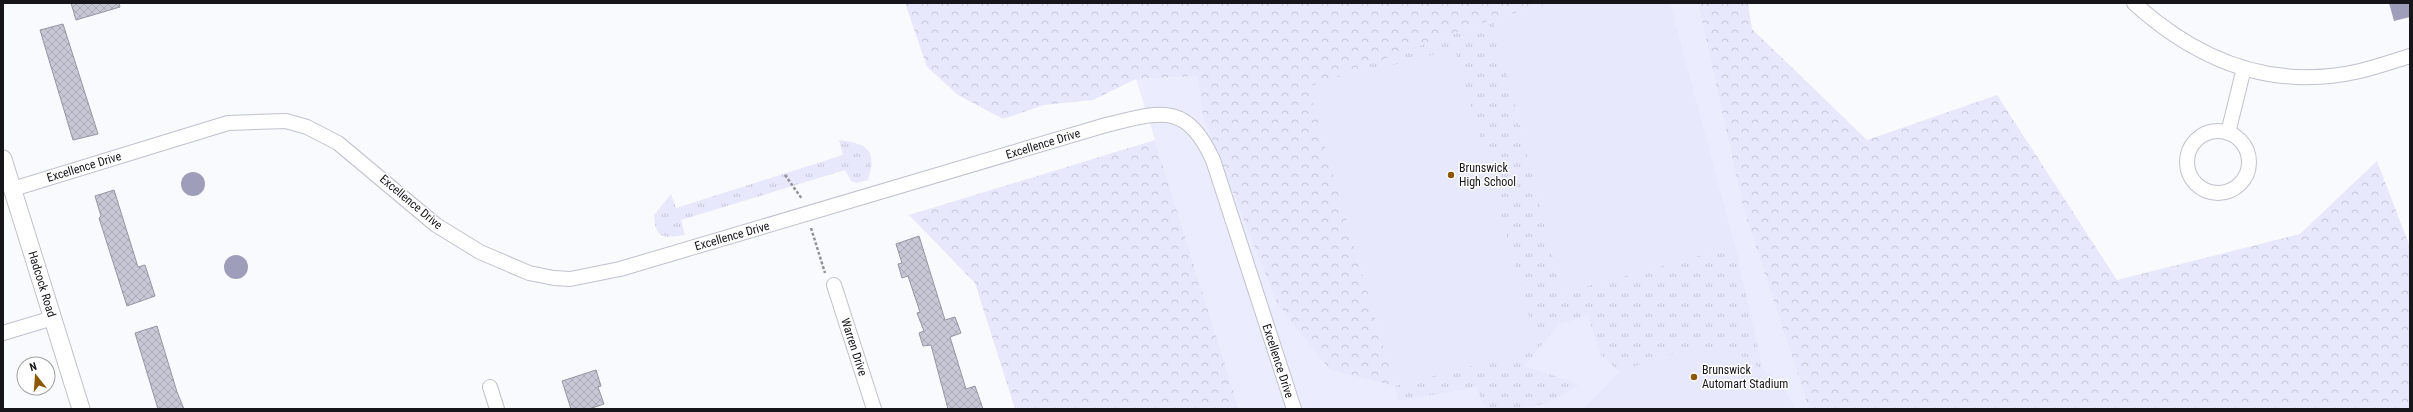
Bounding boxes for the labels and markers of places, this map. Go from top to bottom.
place label: Brunswick High School [1459,161,1516,189]
marker: Brunswick High School [1446,170,1456,180]
place label: Brunswick Automart Stadium [1702,363,1788,391]
marker: Brunswick Automart Stadium [1689,372,1699,382]

